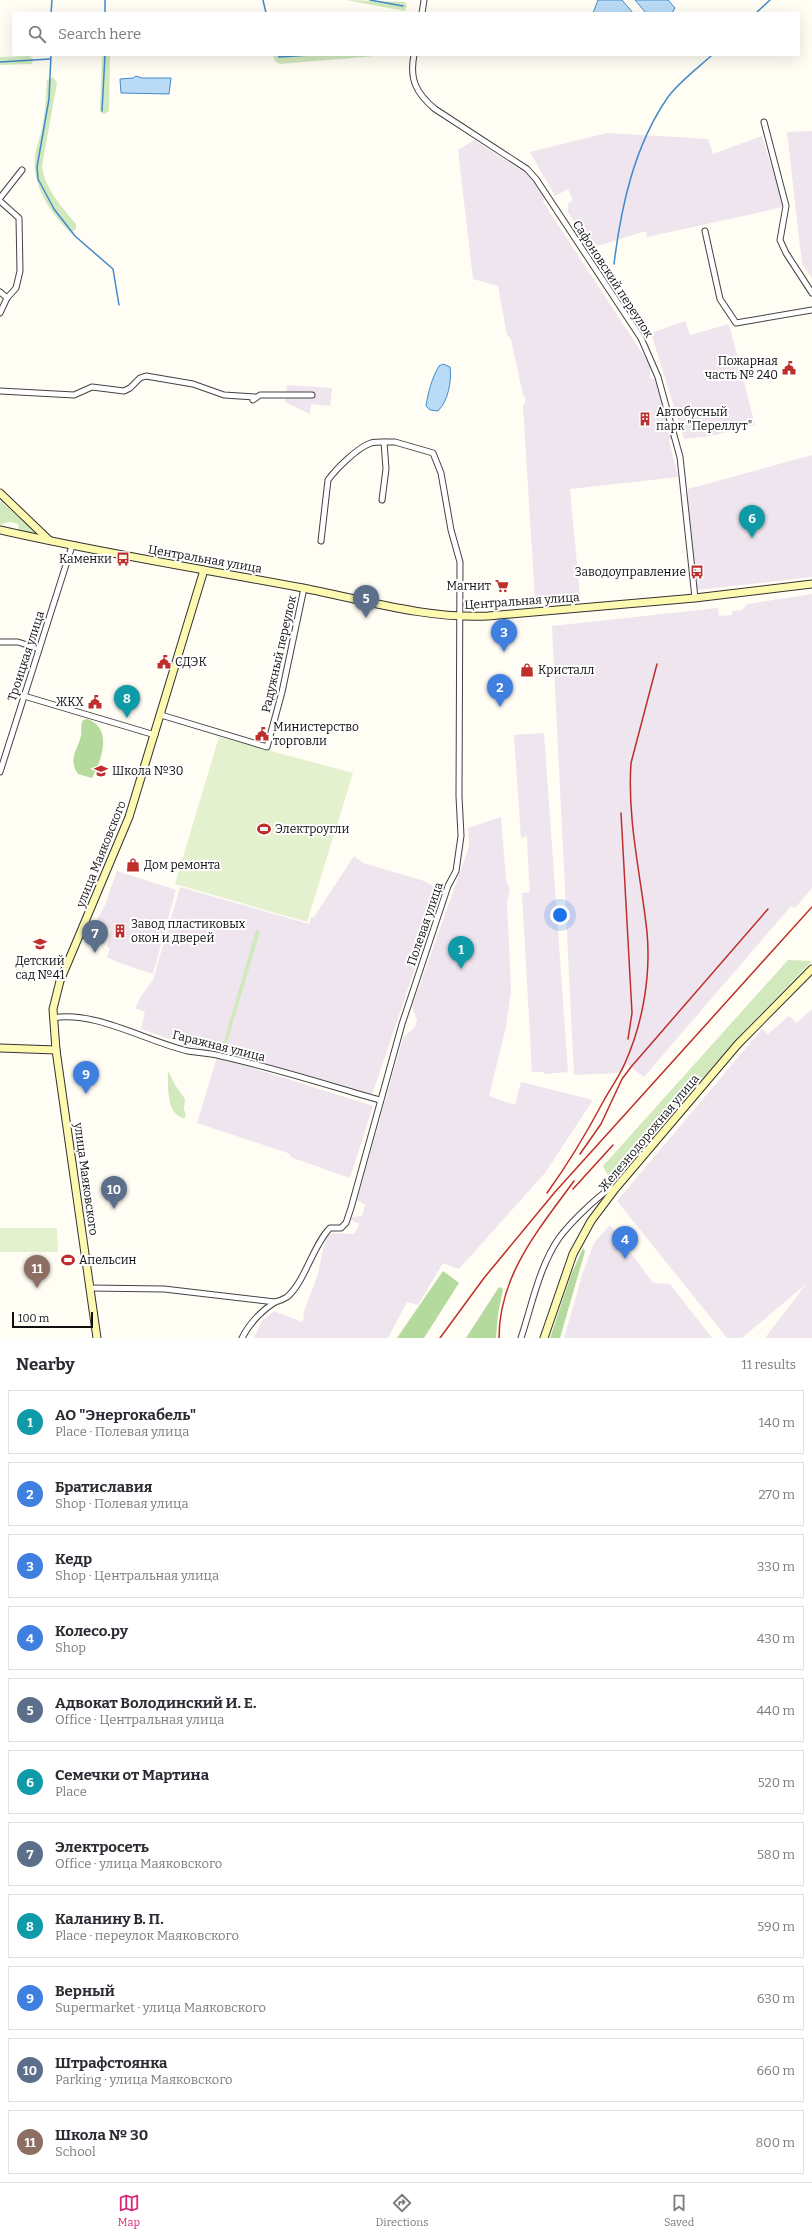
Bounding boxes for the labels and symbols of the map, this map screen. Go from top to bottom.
street label: Сафоновский переулок [570,218,656,340]
place label: Пожарная часть № 240 [704,354,778,382]
public building icon: Пожарная часть № 240 [781,360,797,376]
place label: Автобусный парк "Переллут" [656,405,752,433]
building icon: Автобусный парк "Переллут" [637,411,653,427]
pin: 6 [739,505,765,538]
street label: Центральная улица [147,542,264,576]
bus stop icon: Каменки [115,551,131,567]
place label: Каменки [59,552,112,566]
bus stop icon: Заводоуправление [689,564,705,580]
place label: Заводоуправление [575,565,686,579]
supermarket icon: Магнит [494,578,510,594]
place label: Магнит [446,579,491,593]
pin: 5 [353,585,379,618]
street label: Центральная улица [464,590,581,612]
street label: Радужный переулок [259,594,299,714]
street label: Троицкая улица [5,609,47,703]
pin: 3 [491,619,517,652]
public building icon: СДЭК [156,654,172,670]
place label: СДЭК [175,655,207,669]
shop icon: Кристалл [519,662,535,678]
place label: Кристалл [538,663,594,677]
pin: 2 [487,674,513,707]
pin: 8 [114,685,140,718]
public building icon: ЖКХ [87,694,103,710]
place label: ЖКХ [55,695,85,709]
place label: Министерство торговли [273,720,359,748]
public building icon: Министерство торговли [254,726,270,742]
school or university icon: Школа №30 [93,763,109,779]
place label: Школа №30 [112,764,183,778]
street label: улица Маяковского [73,799,129,910]
sports icon: Электроугли [256,821,272,837]
place label: Электроугли [275,822,349,836]
shop icon: Дом ремонта [125,857,141,873]
place label: Дом ремонта [144,858,221,872]
street label: Полевая улица [404,880,446,968]
your location [550,905,570,925]
place label: Завод пластиковых окон и дверей [131,917,246,945]
pin: 7 [82,920,108,953]
building icon: Завод пластиковых окон и дверей [112,923,128,939]
school or university icon: Детский сад №41 [32,936,48,952]
pin: 1 [448,936,474,969]
place label: Детский сад №41 [15,954,65,982]
street label: Гаражная улица [171,1028,267,1064]
pin: 9 [73,1061,99,1094]
street label: Железнодорожная улица [596,1071,702,1194]
street label: улица Маяковского [71,1121,101,1236]
pin: 10 [101,1176,127,1209]
pin: 4 [612,1226,638,1259]
sports icon: Апельсин [60,1252,76,1268]
place label: Апельсин [79,1253,137,1267]
pin: 11 [24,1255,50,1288]
scale bar [12,1310,93,1329]

